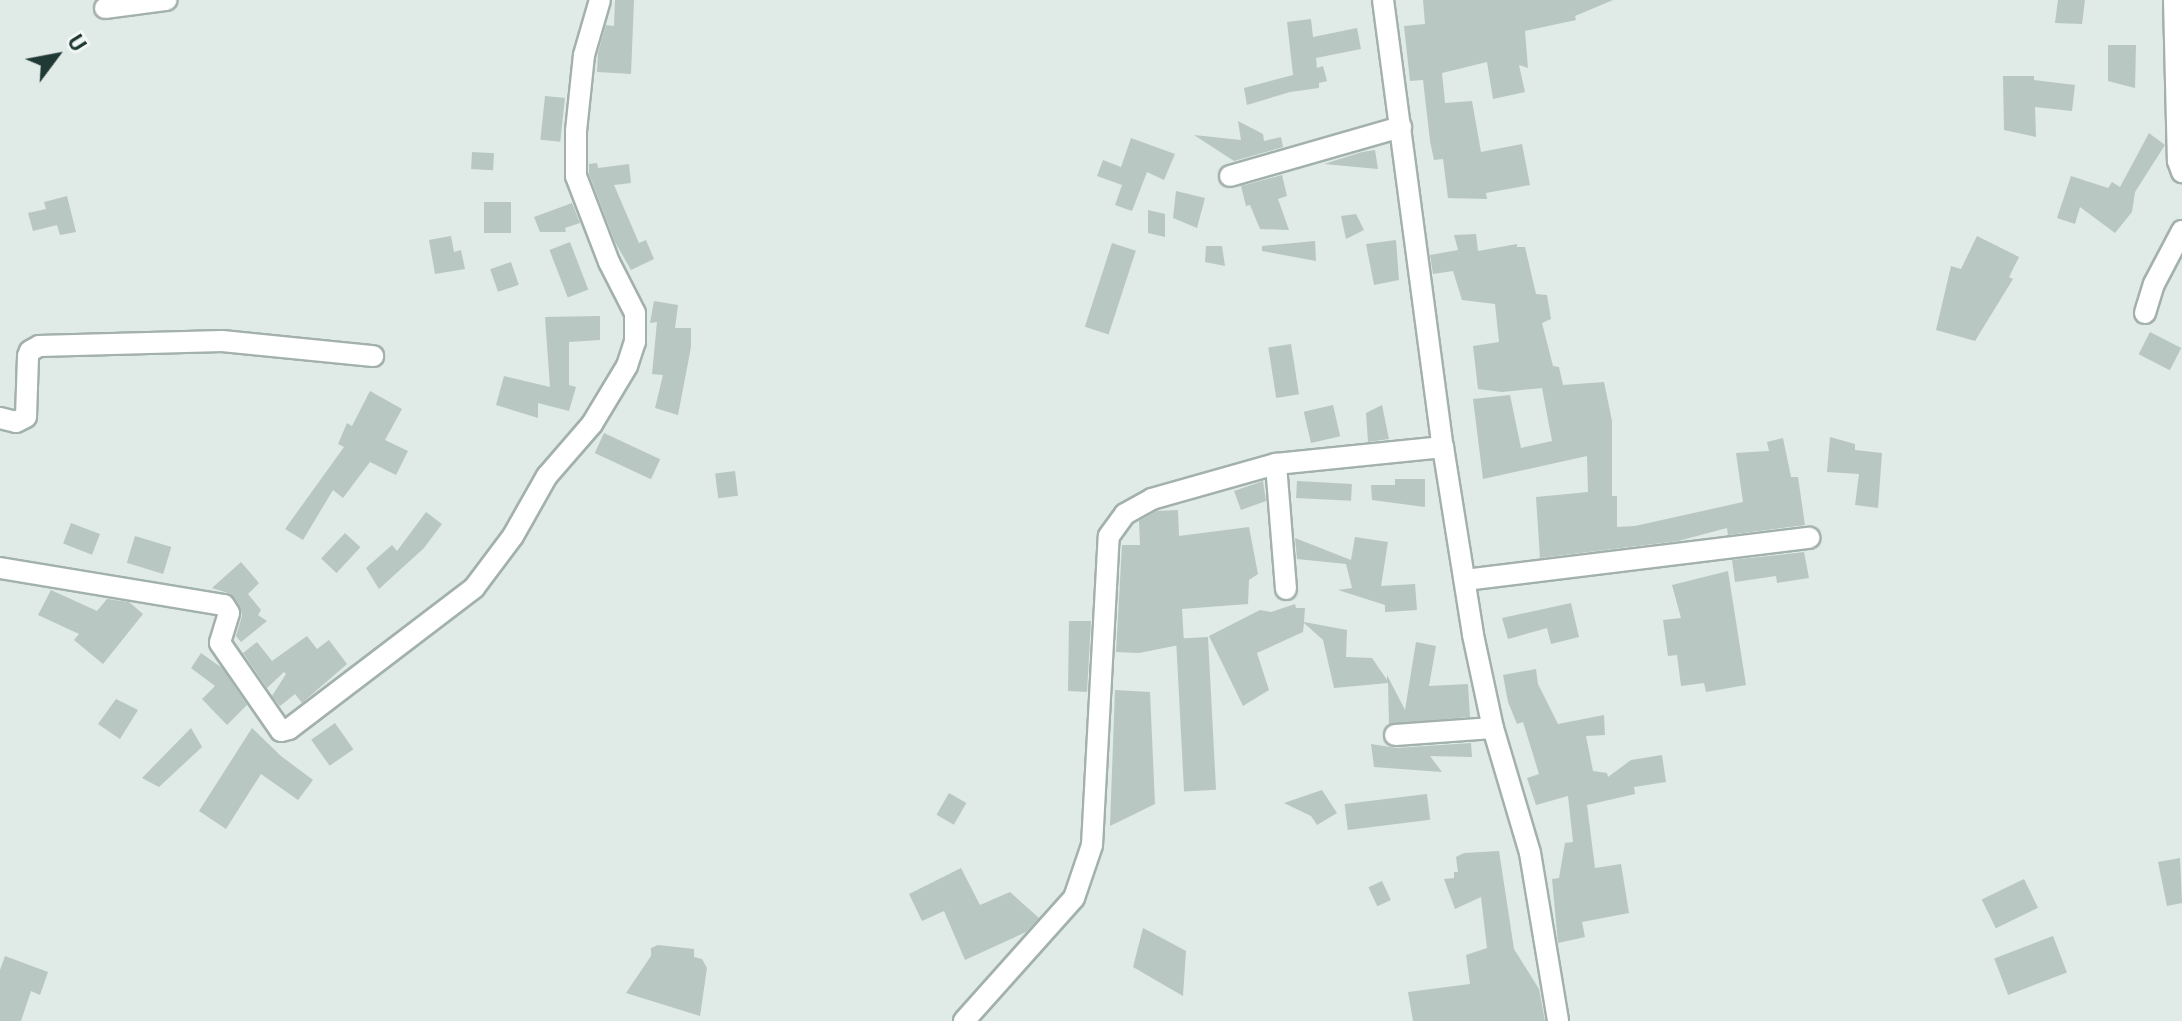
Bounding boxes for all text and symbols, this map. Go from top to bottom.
north arrow [16,16,96,96]
text: U [62,30,91,56]

